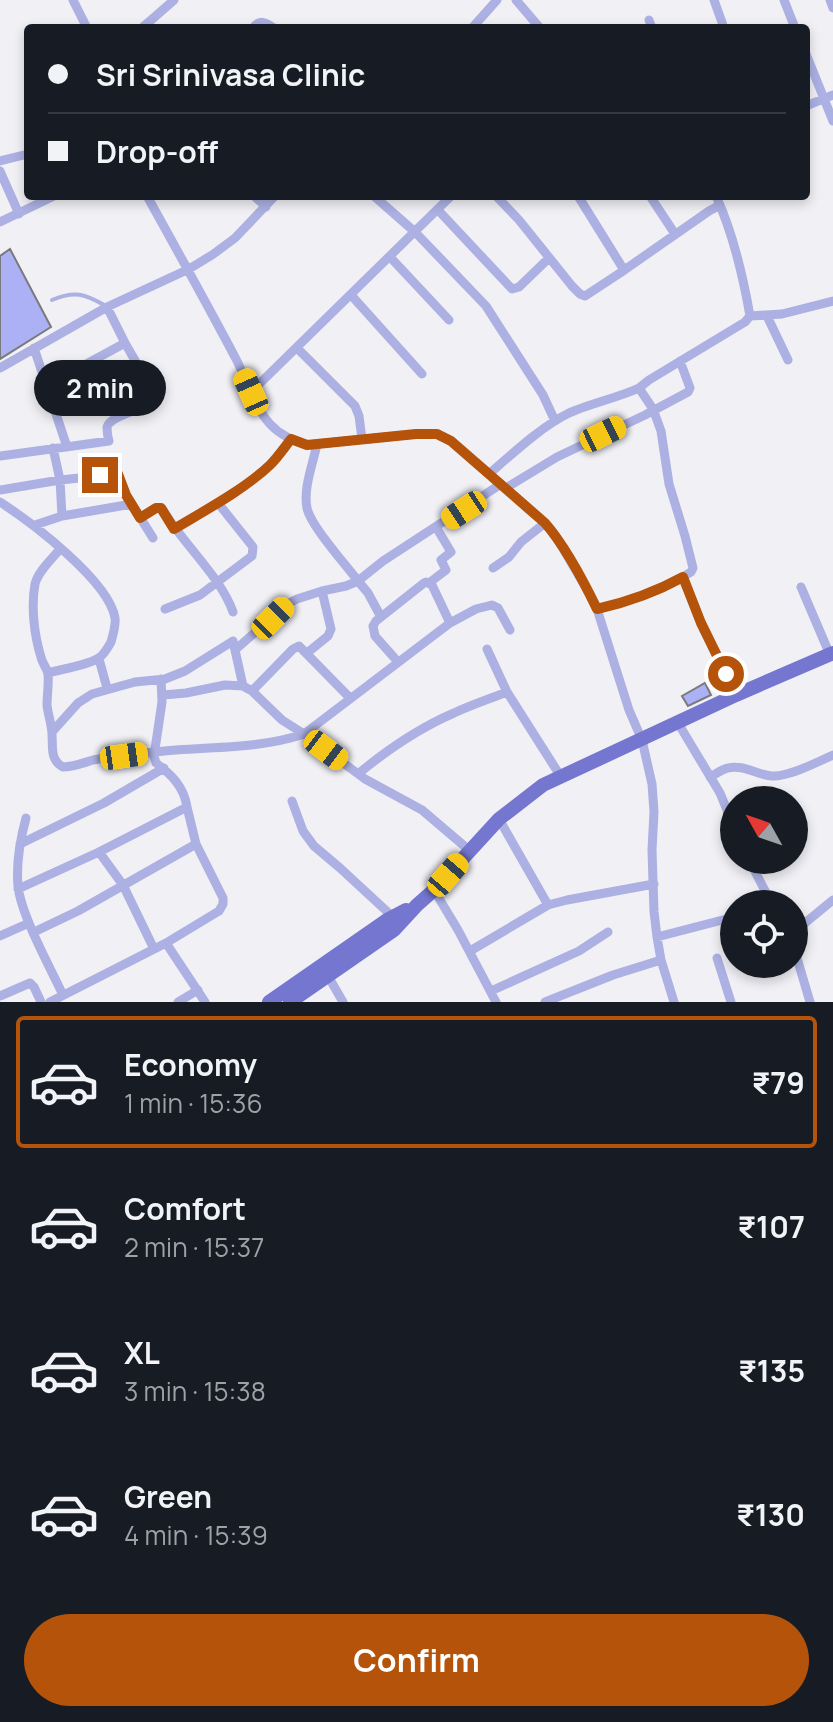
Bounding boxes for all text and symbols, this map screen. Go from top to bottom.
text: Sri Srinivasa Clinic [96,54,365,95]
text: Drop-off [96,131,218,172]
callout: 2 min [34,359,166,415]
car [230,365,272,419]
text: 2 min [66,370,134,406]
car [576,413,630,455]
route end [82,457,118,493]
car [437,487,491,533]
car [248,593,298,643]
route start [708,656,744,692]
car [300,726,352,774]
car [99,741,149,771]
north arrow [720,786,808,874]
map controls [720,786,808,978]
car [423,849,473,901]
button: locate [720,890,808,978]
text: Economy [124,1044,257,1085]
icon: car [28,1046,100,1118]
text: ₹79 [752,1062,805,1103]
text: 1 min · 15:36 [124,1085,263,1121]
text: Comfort [124,1188,246,1229]
icon: car [28,1190,100,1262]
text: ₹107 [738,1206,805,1247]
text: 2 min · 15:37 [124,1229,264,1265]
text: XL [124,1332,160,1373]
icon: car [28,1334,100,1406]
text: ₹135 [738,1350,805,1391]
text: 3 min · 15:38 [124,1373,266,1409]
text: Green [124,1476,212,1517]
icon: car [28,1478,100,1550]
text: ₹130 [736,1494,805,1535]
text: 4 min · 15:39 [124,1517,268,1553]
button: Confirm [24,1614,809,1706]

